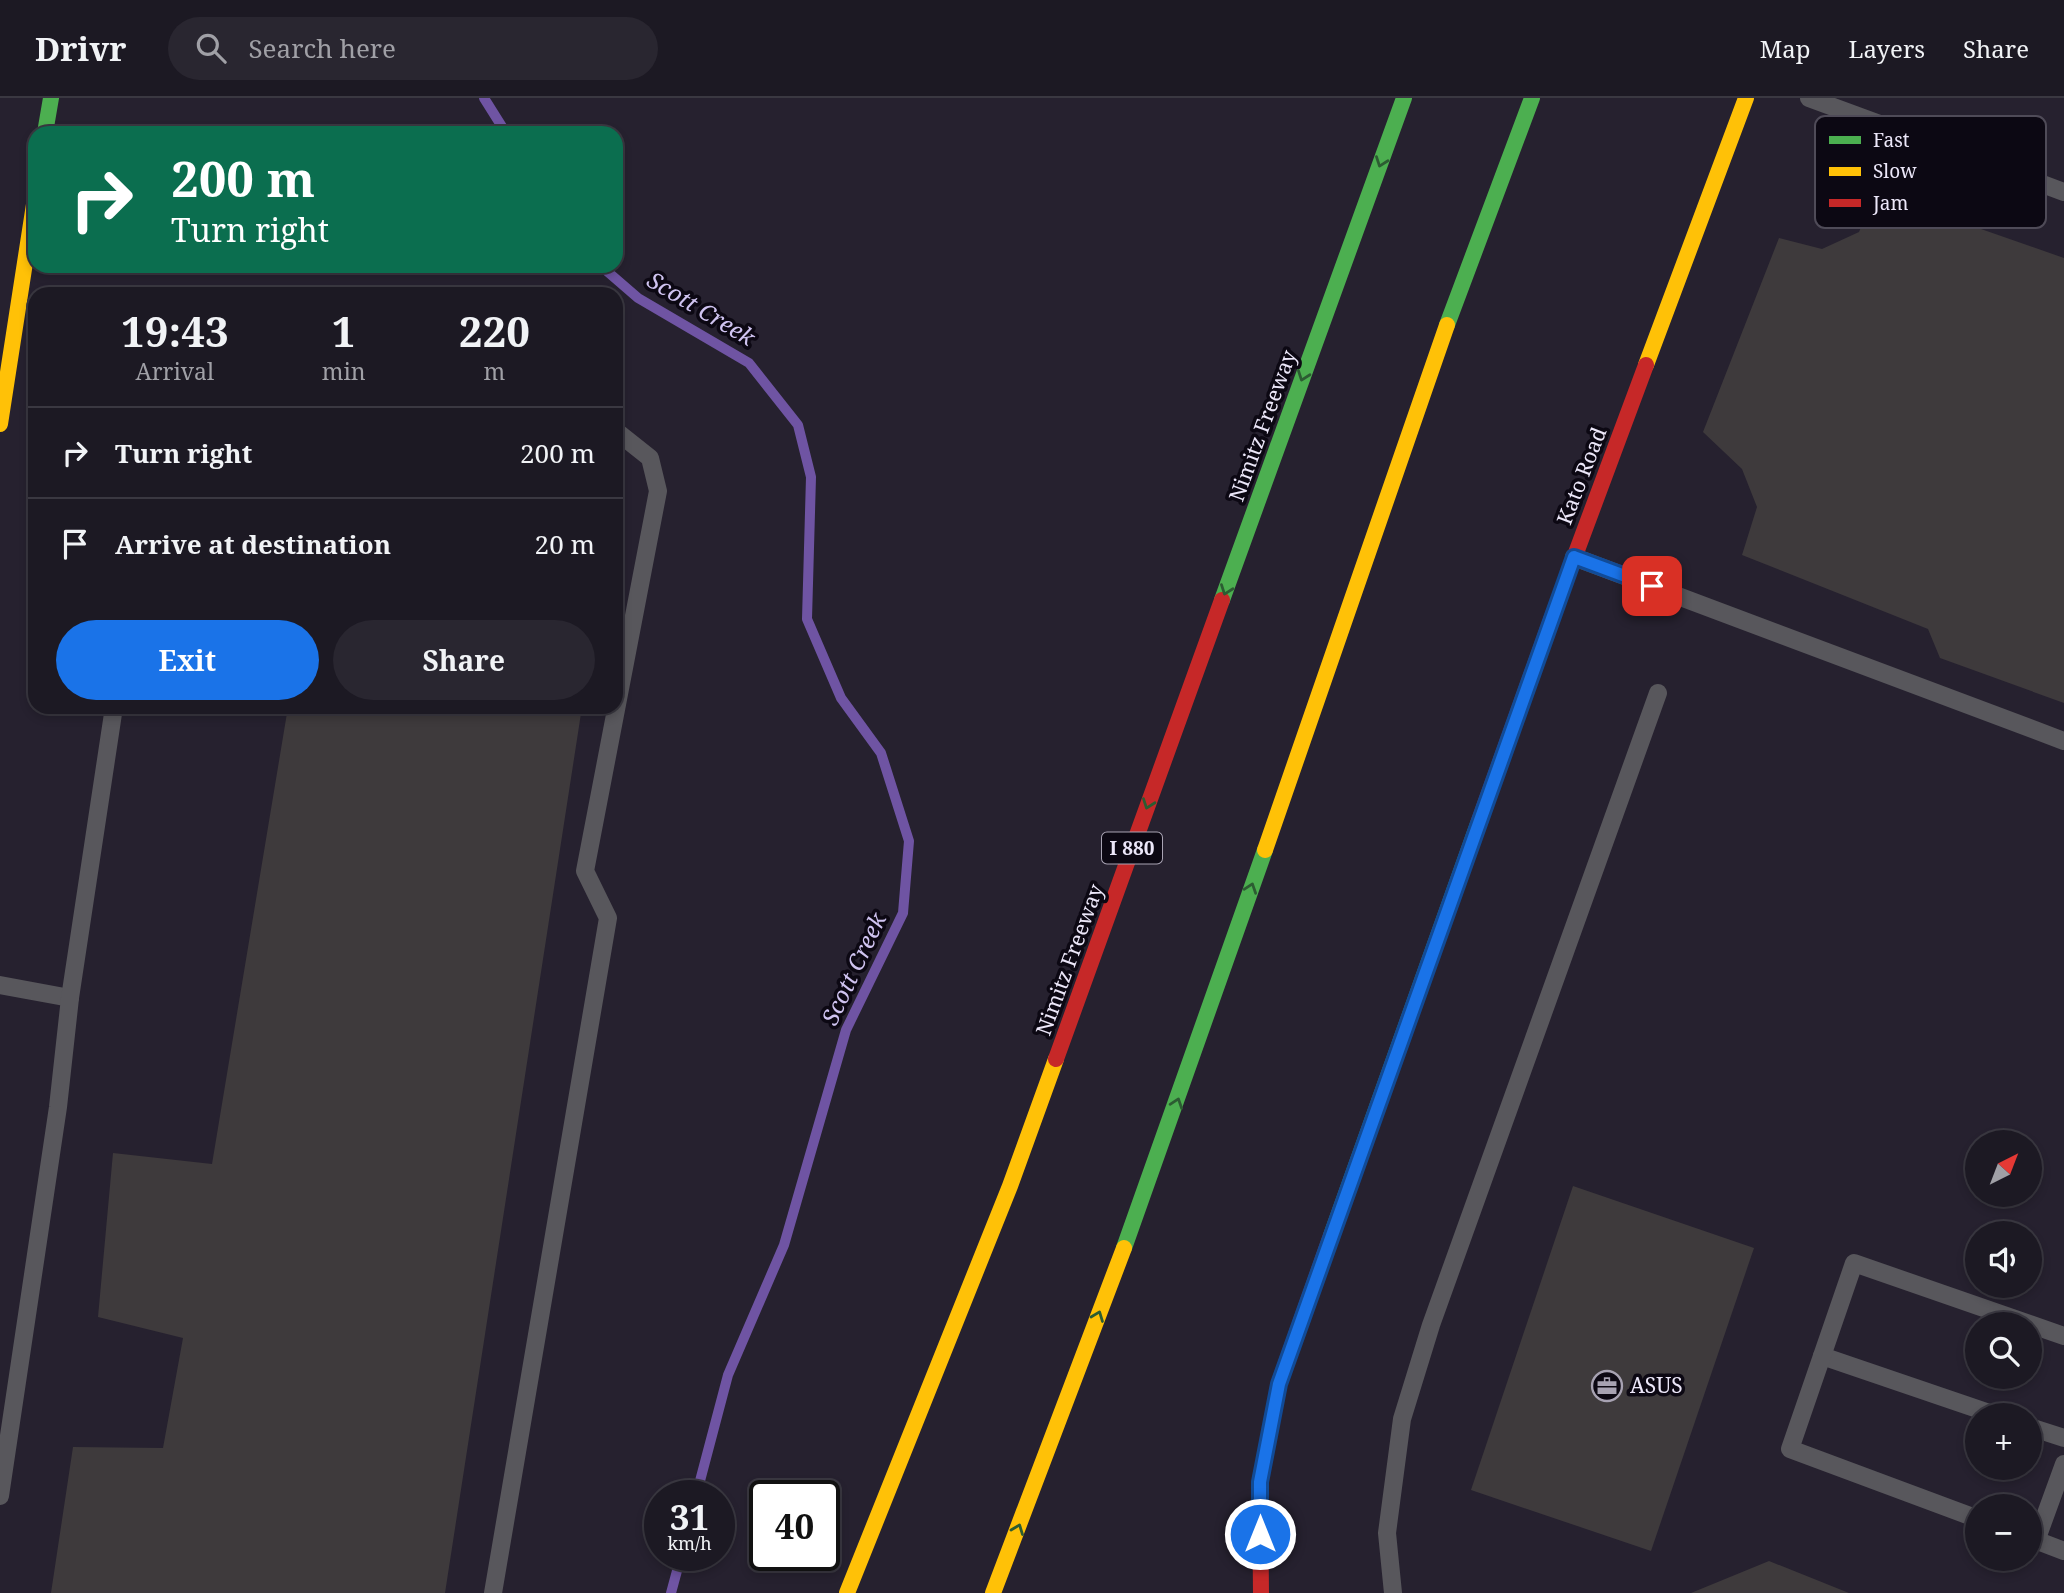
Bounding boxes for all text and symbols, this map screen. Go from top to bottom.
search box [168,17,658,80]
text: Drivr [35,26,126,71]
icon: search [192,29,230,67]
text: Search here [248,30,396,66]
text: Map [1760,32,1811,65]
text: Layers [1849,32,1925,65]
text: Share [1963,32,2029,65]
legend [1815,116,2046,228]
text: Fast [1873,127,1910,153]
text: 200 m [171,145,315,211]
icon: right [56,154,147,245]
one-way arrow [1375,156,1389,168]
text: Slow [1873,158,1917,184]
text: Jam [1872,190,1908,216]
text: Turn right [171,208,329,251]
water label: Scott Creek [642,263,762,353]
text: 19:43 [121,302,229,359]
text: 1 [332,302,356,359]
text: 220 [459,302,530,359]
street label: Nimitz Freeway [1222,346,1302,505]
text: Arrival [136,355,214,387]
text: min [322,355,366,387]
text: m [483,355,505,387]
one-way arrow [1297,369,1311,382]
street label: Kato Road [1550,423,1612,528]
icon: right [56,434,94,472]
text: Turn right [115,435,252,471]
text: 200 m [520,435,595,471]
icon: arrive [56,525,94,563]
text: Arrive at destination [115,526,391,562]
text: 20 m [535,526,595,562]
pin [1622,556,1682,616]
icon: arrive [1633,567,1671,605]
one-way arrow [1220,583,1234,595]
button: Exit [56,620,319,700]
button: Share [333,620,595,700]
one-way arrow [1143,797,1157,809]
road number: I 880 [1102,832,1162,863]
street label: Nimitz Freeway [1029,880,1109,1039]
one-way arrow [1243,883,1257,895]
water label: Scott Creek [813,906,893,1030]
one-way arrow [1169,1097,1183,1110]
north arrow [1965,1130,2042,1208]
map controls [1965,1130,2042,1571]
button: sound [1965,1221,2042,1298]
one-way arrow [1090,1311,1104,1323]
button: search [1965,1312,2042,1389]
office icon: ASUS [1590,1369,1624,1403]
place label: ASUS [1630,1371,1683,1399]
button: + [1965,1403,2042,1480]
speed limit sign: 40 [749,1480,840,1571]
text: 31 [670,1493,709,1540]
button: − [1965,1494,2042,1571]
position arrow [1223,1497,1297,1571]
one-way arrow [1009,1524,1023,1536]
text: km/h [667,1531,712,1555]

